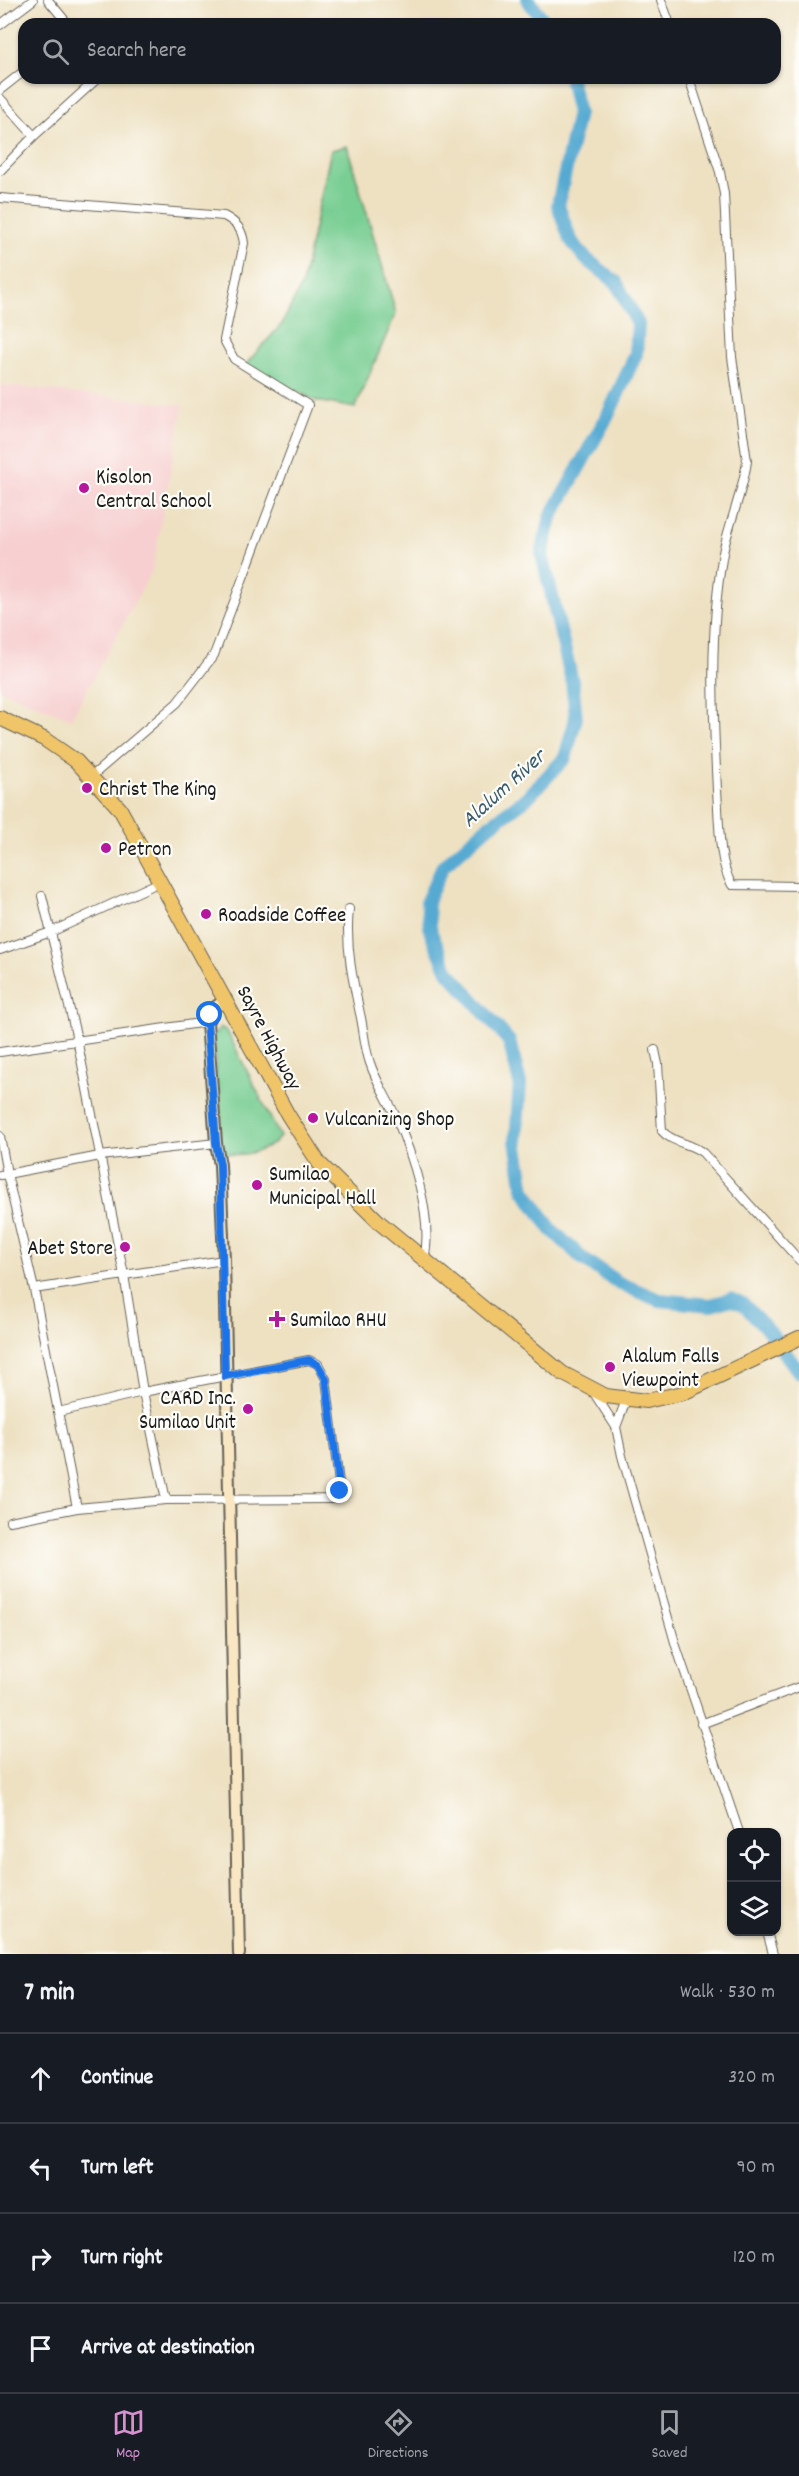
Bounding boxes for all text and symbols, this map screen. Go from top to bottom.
search box [18,18,781,84]
icon: search [39,35,72,68]
text: Search here [87,36,186,67]
place label: Kisolon Central School [96,464,212,518]
marker: Kisolon Central School [77,481,91,495]
water label: Alalum River [455,741,556,836]
place label: Christ The King [99,776,217,806]
marker: Christ The King [80,781,94,795]
place label: Petron [118,836,171,866]
marker: Petron [99,841,113,855]
place label: Roadside Coffee [218,902,346,932]
marker: Roadside Coffee [199,907,213,921]
street label: Sayre Highway [227,981,308,1097]
route start [196,1001,222,1027]
place label: Vulcanizing Shop [325,1106,454,1136]
marker: Vulcanizing Shop [306,1111,320,1125]
place label: Sumilao Municipal Hall [269,1161,376,1215]
marker: Sumilao Municipal Hall [250,1178,264,1192]
place label: Abet Store [27,1235,113,1265]
marker: Abet Store [118,1240,132,1254]
place label: Sumilao RHU [290,1307,387,1337]
marker: Sumilao RHU [268,1310,286,1328]
place label: Alalum Falls Viewpoint [622,1343,720,1397]
marker: Alalum Falls Viewpoint [603,1360,617,1374]
place label: CARD Inc. Sumilao Unit [139,1385,236,1439]
marker: CARD Inc. Sumilao Unit [241,1402,255,1416]
route end [326,1477,352,1503]
map controls [727,1828,781,1936]
button: locate [727,1828,781,1882]
button: layers [727,1882,781,1936]
text: 7 min [24,1975,75,2012]
text: Walk · 530 m [680,1979,775,2007]
icon: ahead [24,2062,57,2095]
text: Continue [81,2063,153,2094]
text: 320 m [728,2064,775,2092]
icon: left [24,2152,57,2185]
text: Turn left [81,2153,153,2184]
text: 90 m [737,2154,775,2182]
icon: right [24,2242,57,2275]
text: Turn right [81,2243,163,2274]
text: 120 m [733,2244,775,2272]
icon: arrive [24,2332,57,2365]
text: Arrive at destination [81,2333,255,2364]
tab: Map [112,2406,145,2465]
tab: Directions [368,2406,428,2465]
tab: Saved [652,2406,687,2465]

